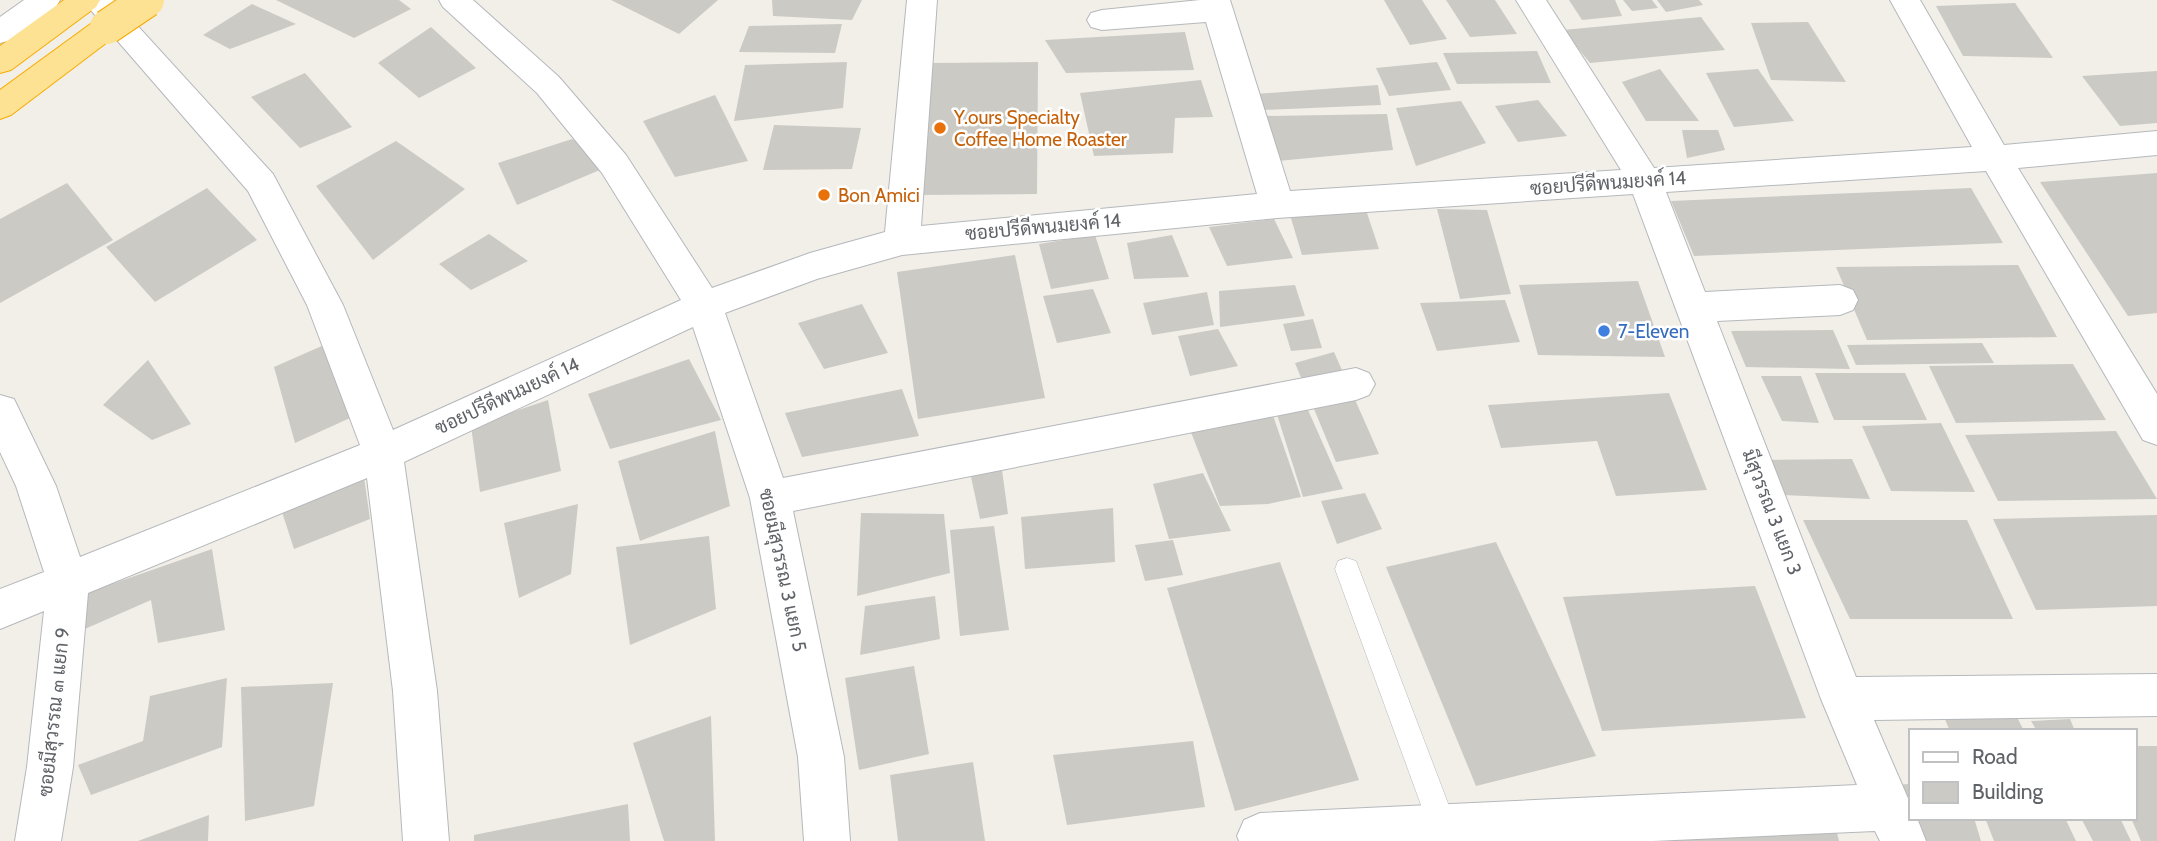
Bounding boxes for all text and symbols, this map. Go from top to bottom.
place label: Y.ours Specialty Coffee Home Roaster [953,106,1127,151]
marker: Y.ours Specialty Coffee Home Roaster [932,120,948,136]
street label: ซอยปรีดีพนมยงค์ 14 [1529,165,1687,200]
place label: Bon Amici [838,184,920,207]
marker: Bon Amici [816,187,832,203]
street label: ซอยปรีดีพนมยงค์ 14 [964,208,1122,245]
place label: 7-Eleven [1618,320,1689,343]
marker: 7-Eleven [1596,323,1612,339]
street label: ซอยปรีดีพนมยงค์ 14 [431,352,583,439]
street label: มีสุวรรณ 3 แยก 3 [1737,446,1807,578]
street label: ซอยมีสุวรรณ 3 แยก 5 [753,486,813,654]
street label: ซอยมีสุวรรณ ๓ แยก 9 [33,626,75,798]
legend [1909,729,2136,820]
text: Road [1972,744,2018,769]
text: Building [1972,779,2044,804]

